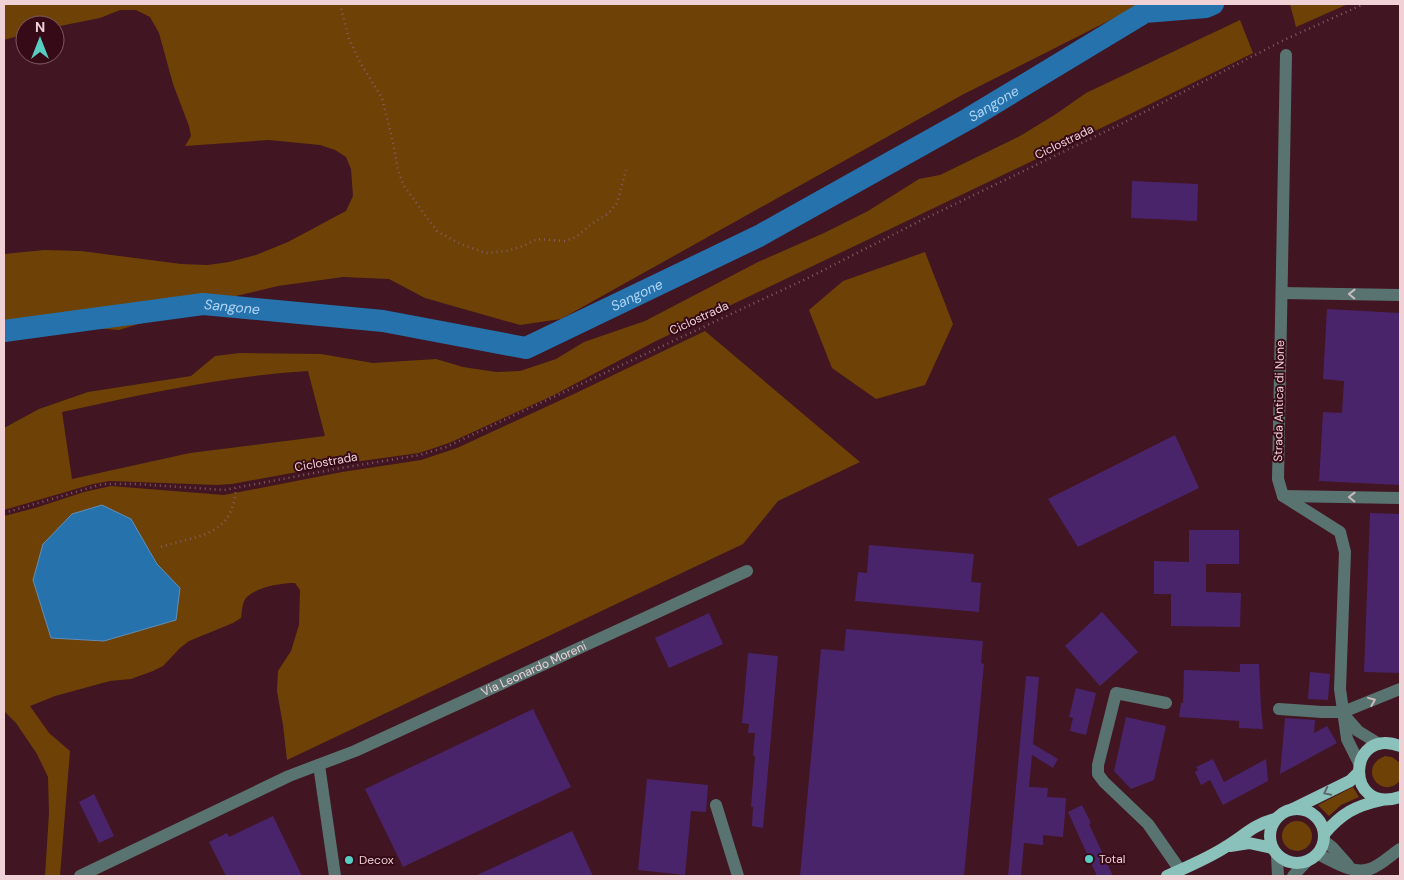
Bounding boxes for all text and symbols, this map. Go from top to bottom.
north arrow [15,15,65,65]
text: N [35,18,45,36]
water label: Sangone [965,81,1022,126]
street label: Ciclostrada [1032,121,1096,163]
water label: Sangone [608,275,666,315]
one-way arrow [1347,289,1355,299]
water label: Sangone [203,295,261,318]
street label: Ciclostrada [667,297,731,339]
street label: Strada Antica di None [1270,340,1288,462]
street label: Ciclostrada [293,449,359,475]
one-way arrow [1347,492,1355,502]
street label: Via Leonardo Moreni [479,638,589,700]
one-way arrow [1367,696,1376,707]
one-way arrow [1323,786,1332,796]
place label: Total [1099,851,1125,867]
place label: Decox [359,852,394,868]
marker: Total [1083,853,1095,865]
marker: Decox [343,854,355,866]

